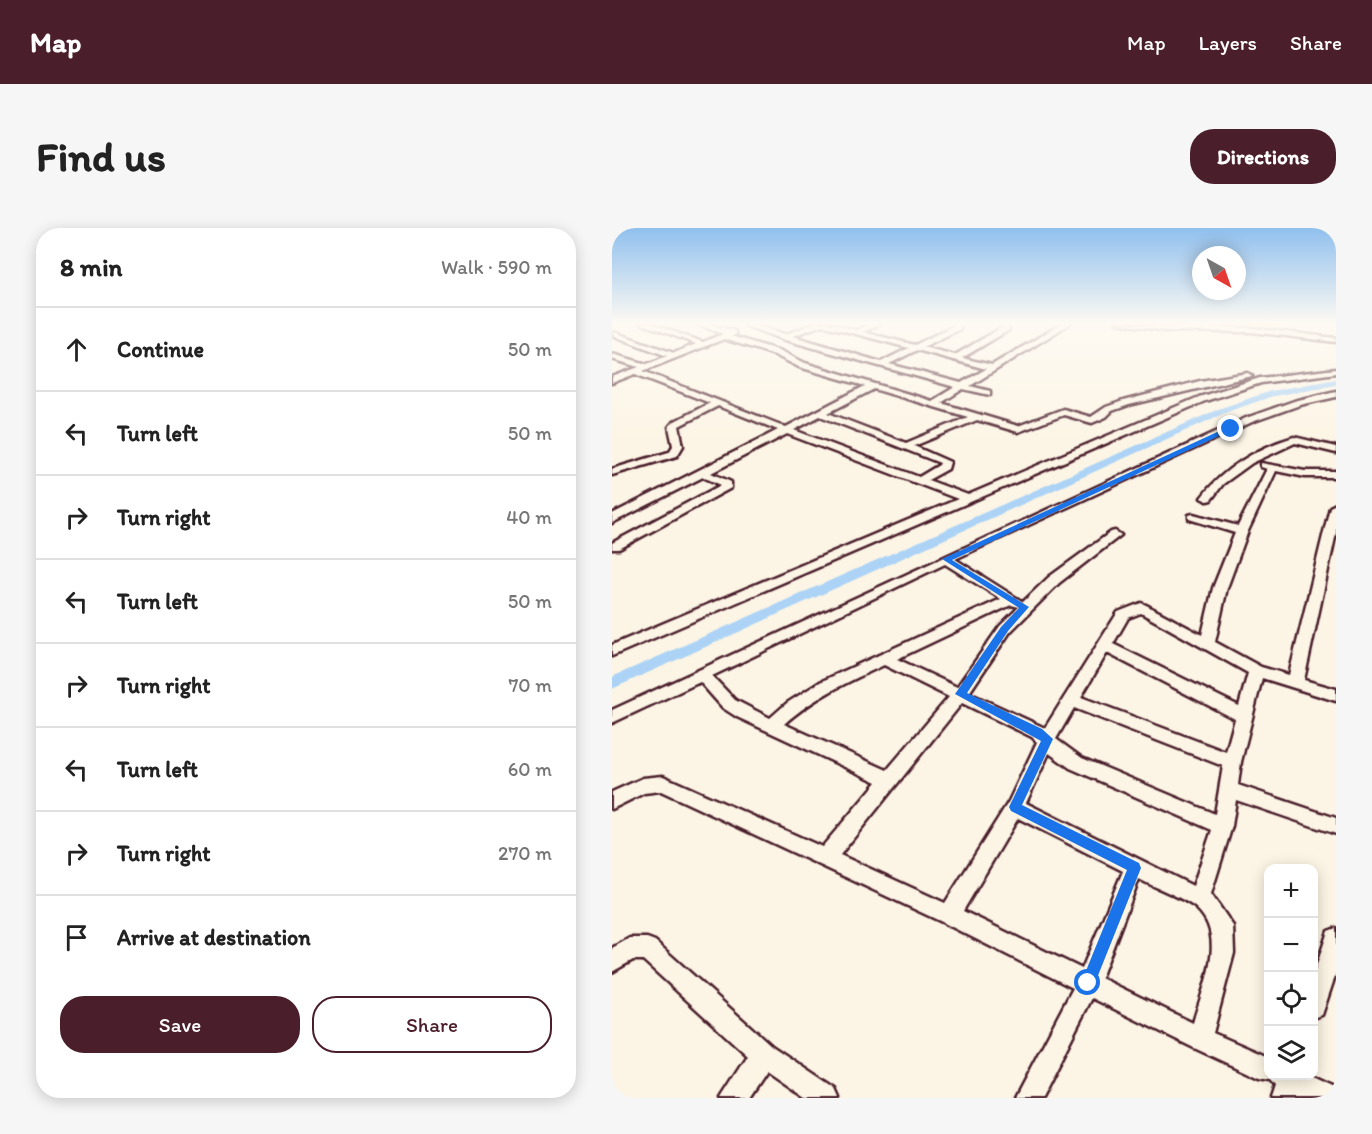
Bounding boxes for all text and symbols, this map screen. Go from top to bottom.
text: Map [30,25,81,59]
text: Map [1127,30,1166,55]
text: Layers [1199,30,1257,55]
text: Share [1290,30,1342,55]
button: Directions [1190,129,1336,184]
text: Find us [36,131,166,182]
north arrow [1192,246,1246,300]
text: 8 min [60,251,122,283]
text: Walk · 590 m [441,255,552,279]
icon: ahead [60,333,93,366]
text: Continue [117,336,204,363]
text: 50 m [508,337,552,361]
route end [1217,415,1243,441]
icon: left [60,417,93,450]
text: Turn left [117,420,198,447]
text: 50 m [508,421,552,445]
icon: right [60,501,93,534]
text: Turn right [117,504,211,531]
text: 40 m [506,505,552,529]
icon: left [60,585,93,618]
text: Turn left [117,588,198,615]
text: 50 m [508,589,552,613]
icon: right [60,669,93,702]
text: Turn right [117,672,211,699]
text: 70 m [508,673,552,697]
icon: left [60,753,93,786]
text: Turn left [117,756,198,783]
text: 60 m [508,757,552,781]
icon: right [60,837,93,870]
text: Turn right [117,840,211,867]
text: 270 m [498,841,552,865]
map controls [1264,864,1318,1080]
button: + [1264,864,1318,918]
button: − [1264,918,1318,972]
icon: arrive [60,921,93,954]
text: Arrive at destination [117,924,311,951]
route start [1074,969,1100,995]
button: locate [1264,972,1318,1026]
button: Save [60,996,300,1053]
button: Share [312,996,552,1053]
button: layers [1264,1026,1318,1080]

